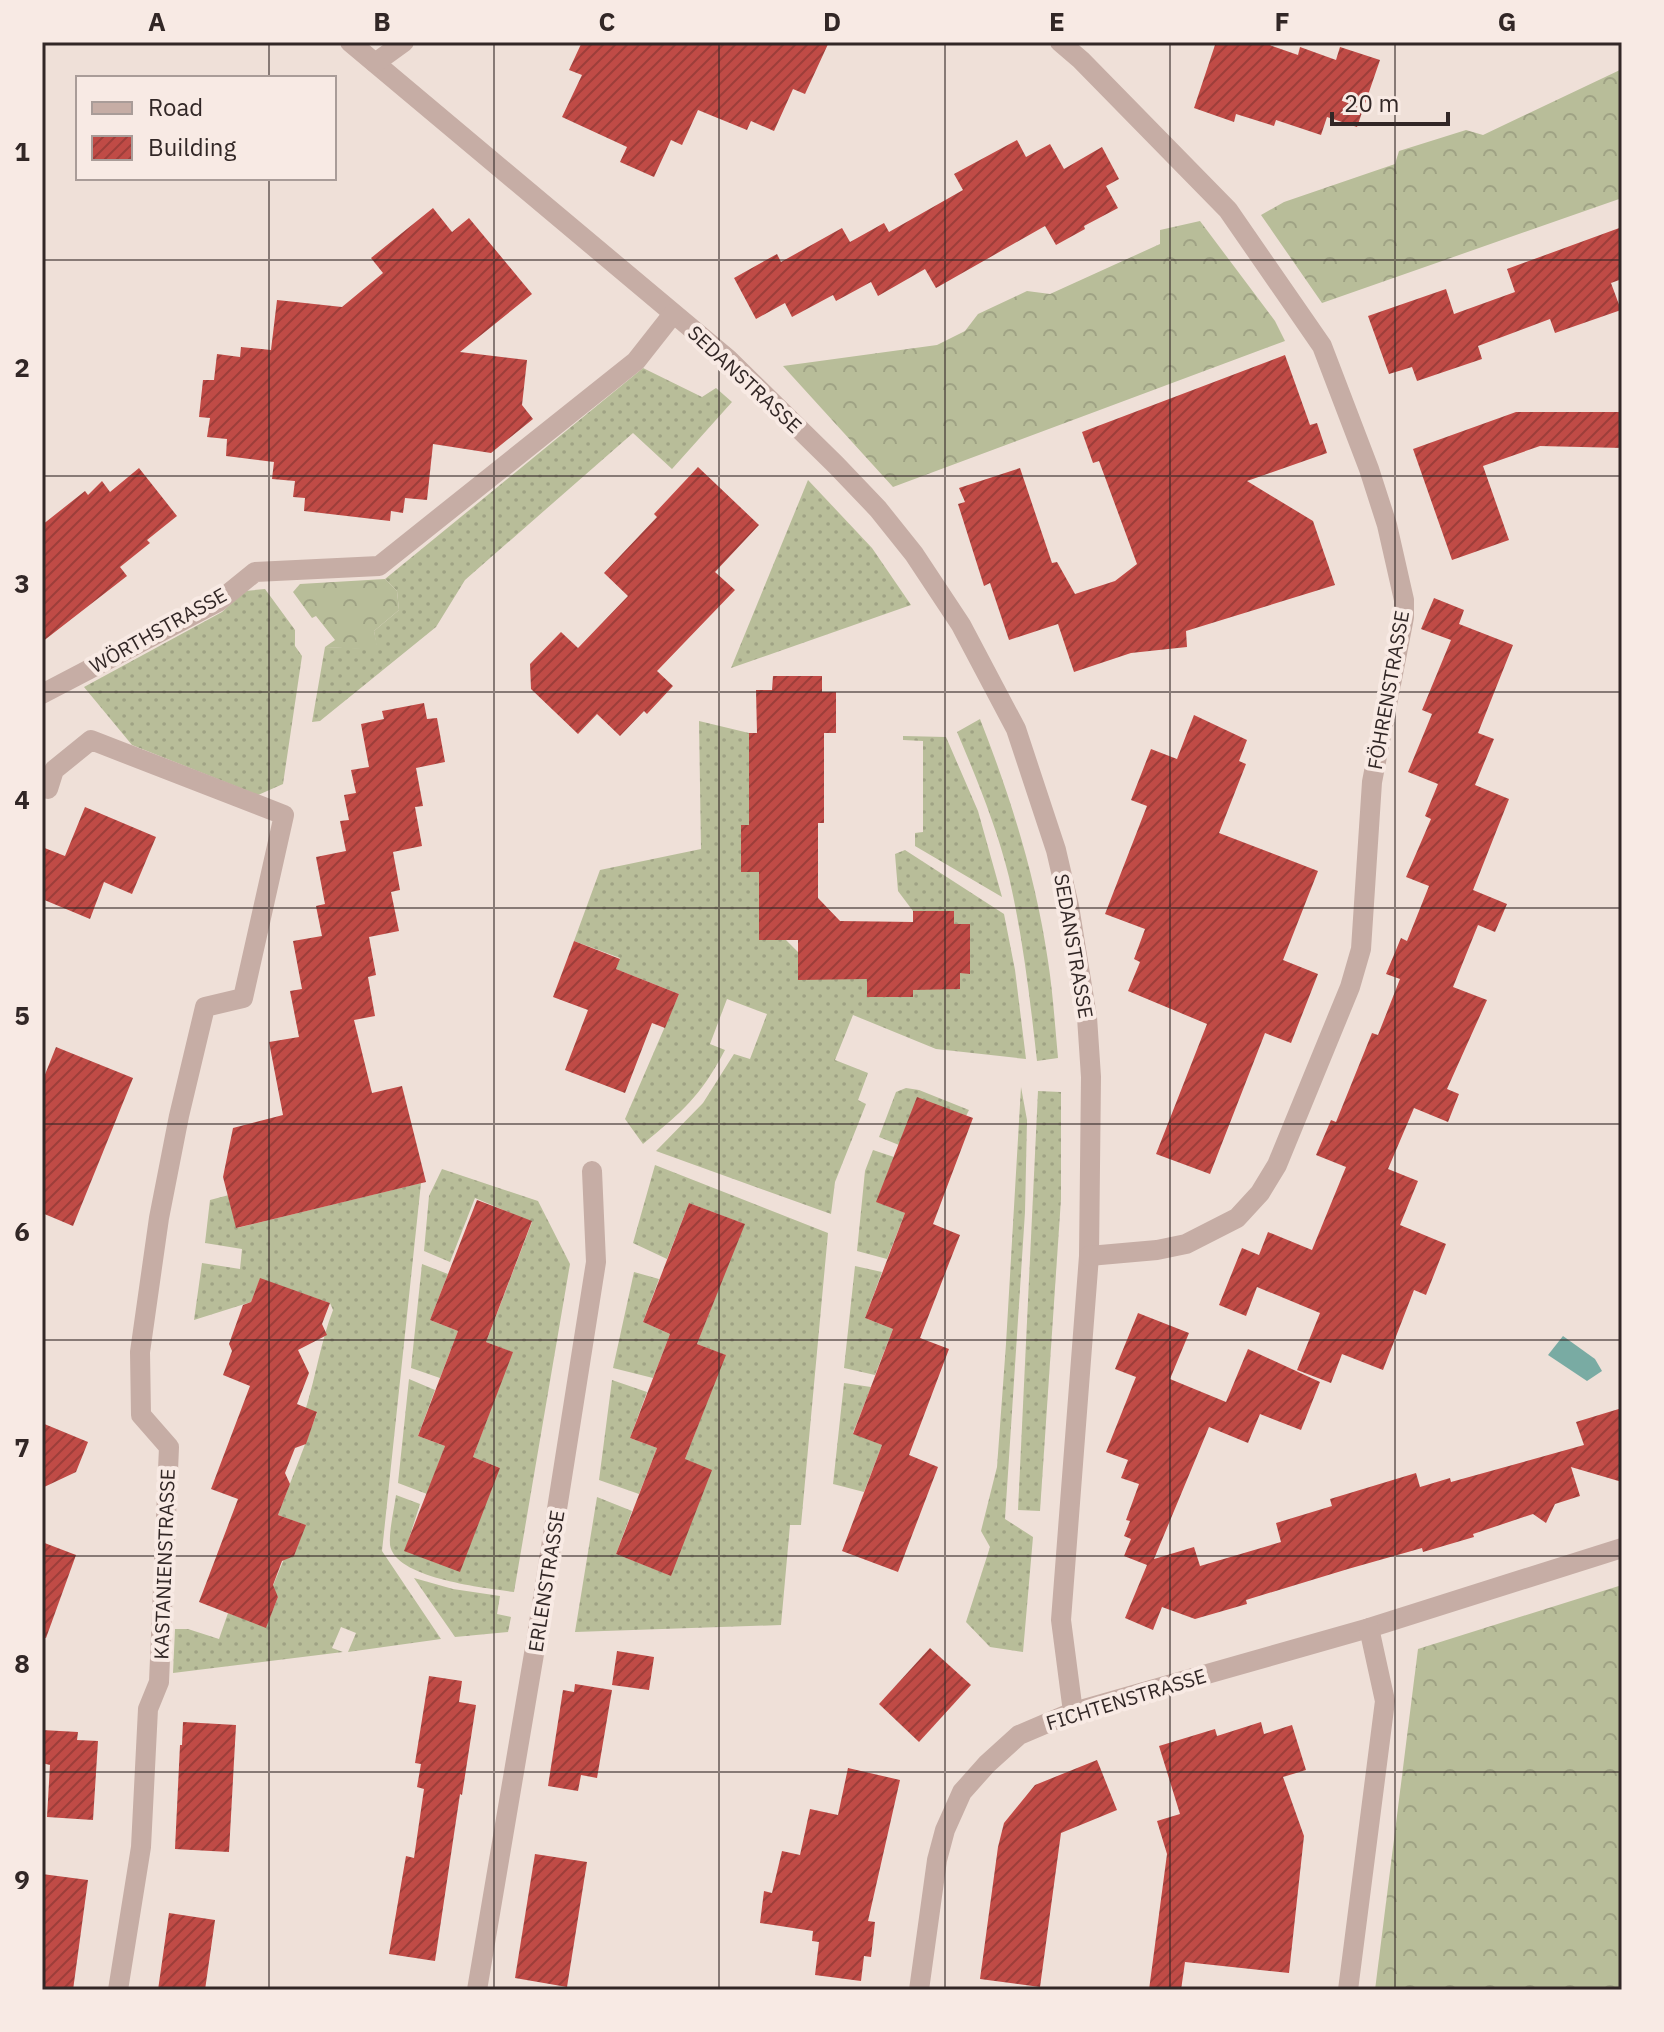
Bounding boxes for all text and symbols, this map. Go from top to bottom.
text: A [148,4,166,38]
text: B [373,4,391,38]
text: C [599,4,616,38]
text: D [823,4,841,38]
text: E [1049,4,1065,38]
text: F [1274,4,1290,38]
text: G [1498,4,1516,38]
legend [76,76,336,180]
scale bar [1332,76,1448,126]
text: 20 m [1344,87,1399,119]
text: Road [148,91,203,123]
text: Building [148,131,236,163]
text: 1 [14,134,30,168]
street label: SEDANSTRASSE [682,319,808,439]
text: 2 [14,350,30,384]
text: 3 [14,566,30,600]
street label: WÖRTHSTRASSE [85,581,231,679]
street label: FÖHRENSTRASSE [1361,608,1415,772]
text: 4 [14,782,30,816]
street label: SEDANSTRASSE [1048,871,1100,1021]
text: 5 [14,998,30,1032]
text: 6 [14,1214,30,1248]
text: 7 [14,1430,30,1464]
street label: KASTANIENSTRASSE [147,1468,181,1660]
street label: ERLENSTRASSE [521,1508,571,1654]
text: 8 [14,1646,30,1680]
street label: FICHTENSTRASSE [1043,1662,1209,1736]
text: 9 [14,1862,30,1896]

